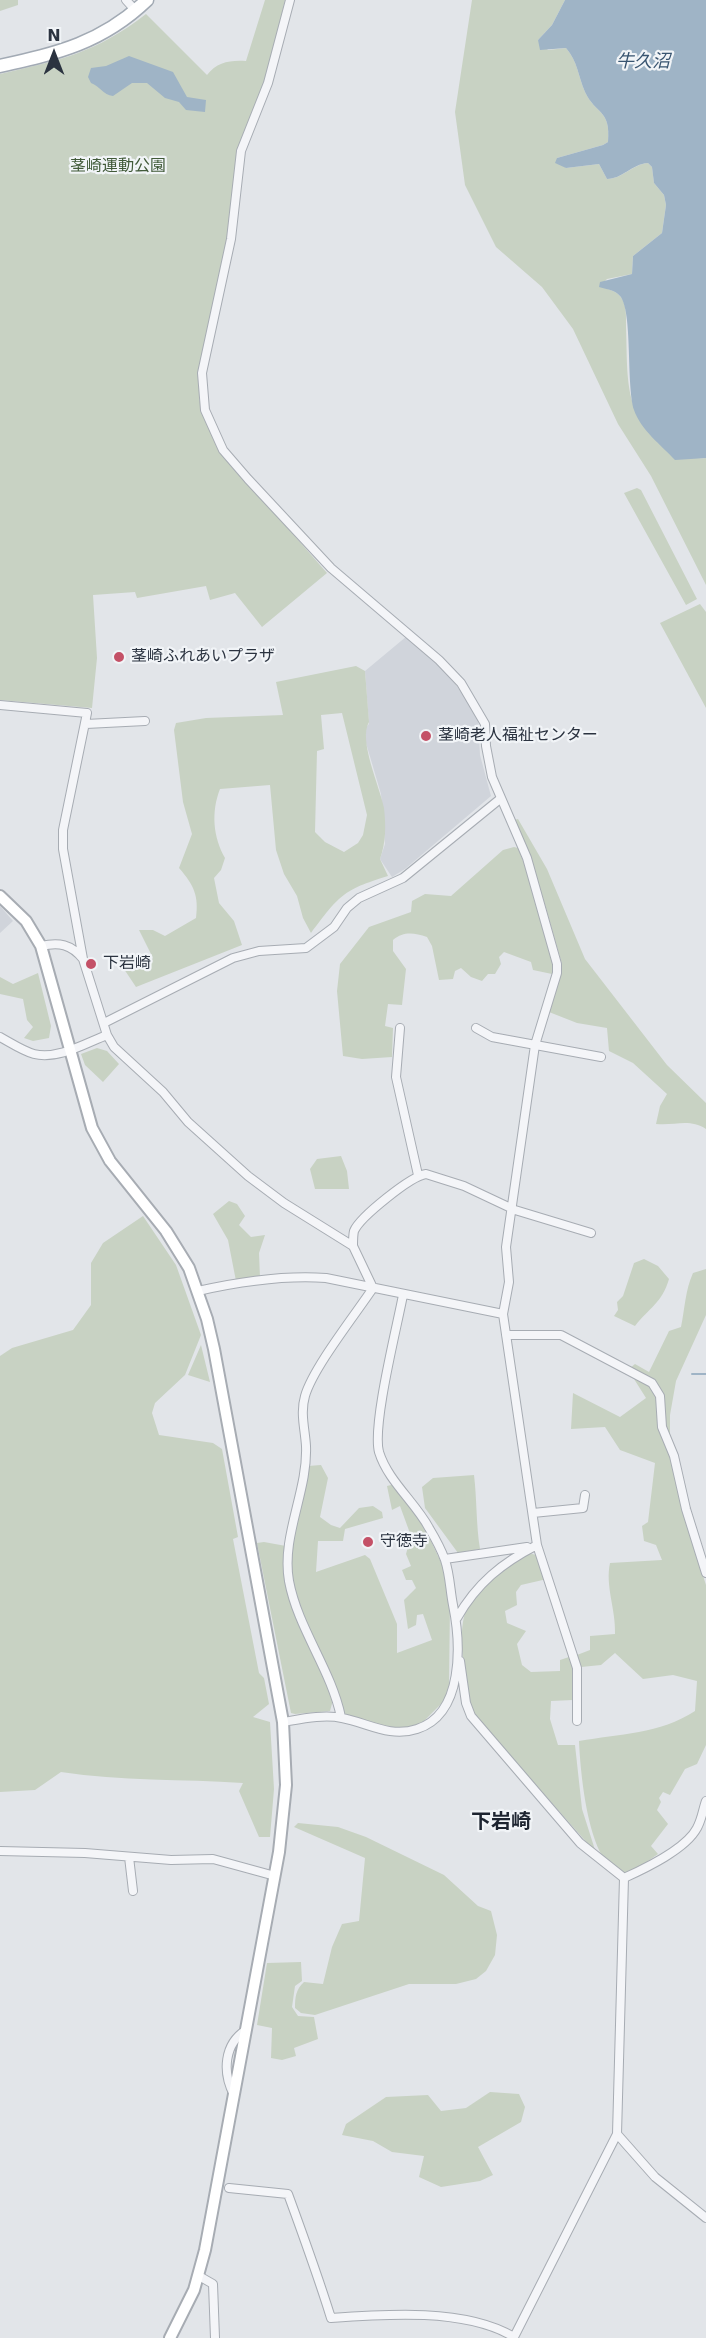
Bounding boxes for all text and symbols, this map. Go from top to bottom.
north arrow [24,24,84,84]
text: N [47,26,61,45]
water label: 牛久沼 [616,51,670,73]
park label: 茎崎運動公園 [70,157,166,177]
place label: 茎崎ふれあいプラザ [131,647,275,667]
marker: 茎崎ふれあいプラザ [112,650,126,664]
place label: 茎崎老人福祉センター [438,726,598,746]
marker: 茎崎老人福祉センター [419,729,433,743]
place label: 下岩崎 [103,954,151,974]
marker: 下岩崎 [84,957,98,971]
place label: 守徳寺 [380,1532,428,1552]
marker: 守徳寺 [361,1535,375,1549]
district label: 下岩崎 [471,1811,531,1835]

